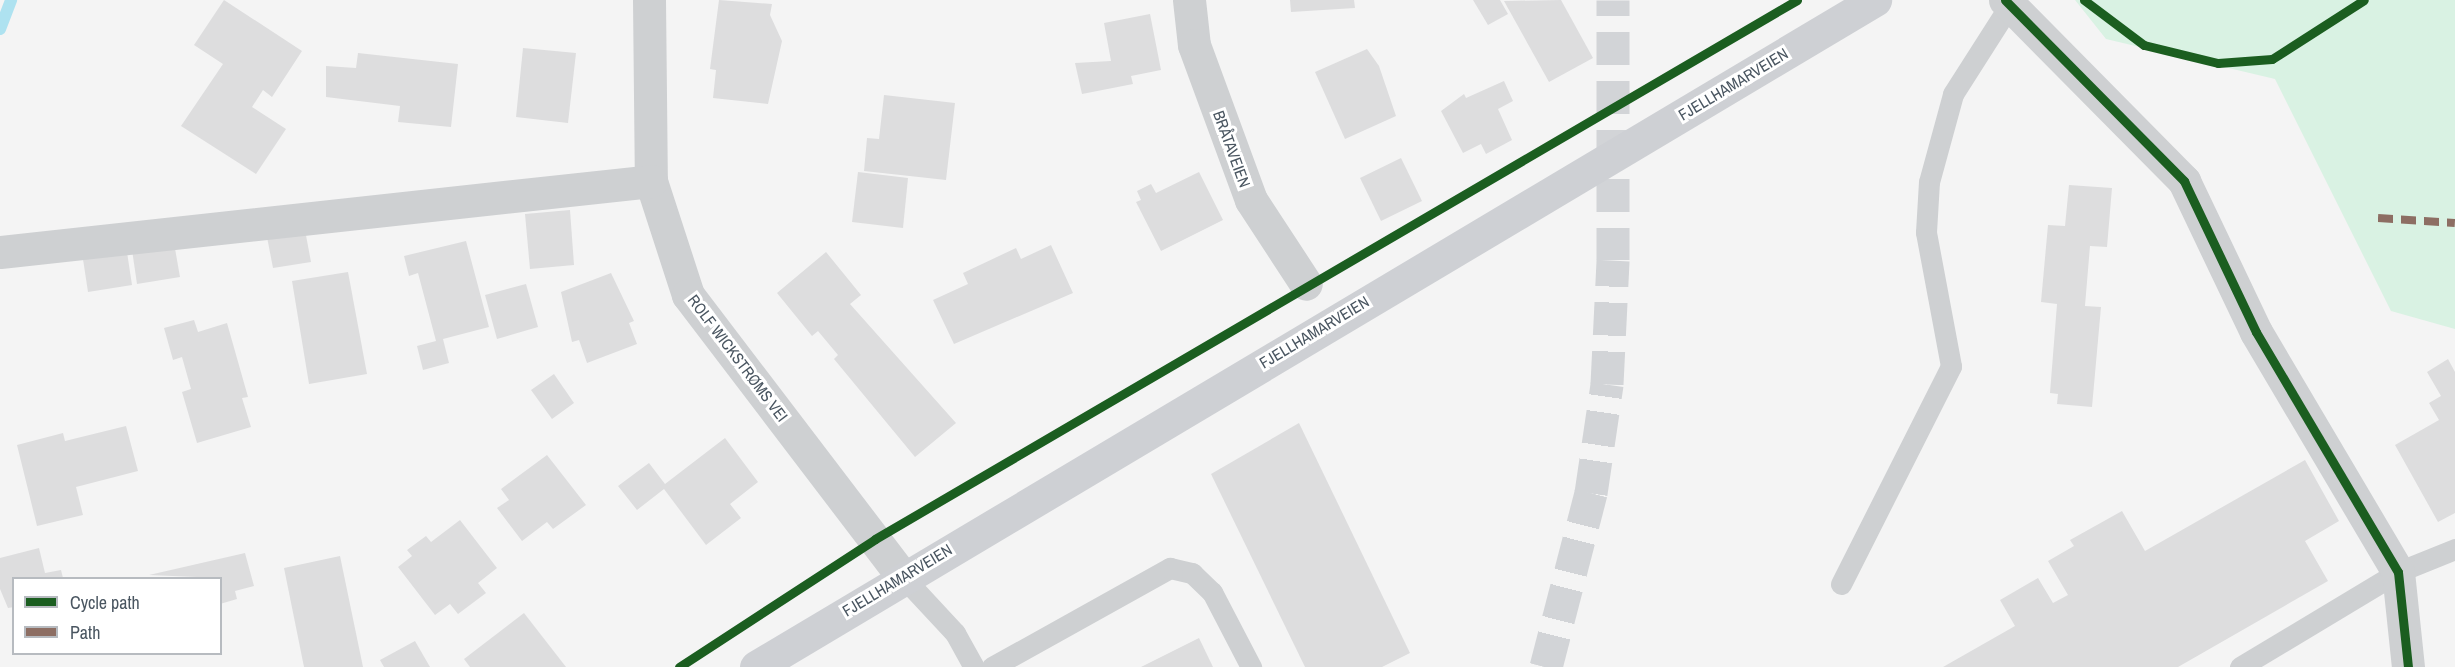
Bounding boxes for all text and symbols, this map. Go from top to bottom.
street label: FJELLHAMARVEIEN [1675,44,1791,124]
street label: BRÅTAVEIEN [1209,108,1255,190]
street label: ROLF WICKSTRØMS VEI [684,291,792,425]
street label: FJELLHAMARVEIEN [1256,292,1372,372]
street label: FJELLHAMARVEIEN [839,540,955,620]
legend [12,577,222,655]
text: Cycle path [70,590,140,615]
text: Path [70,620,100,645]

